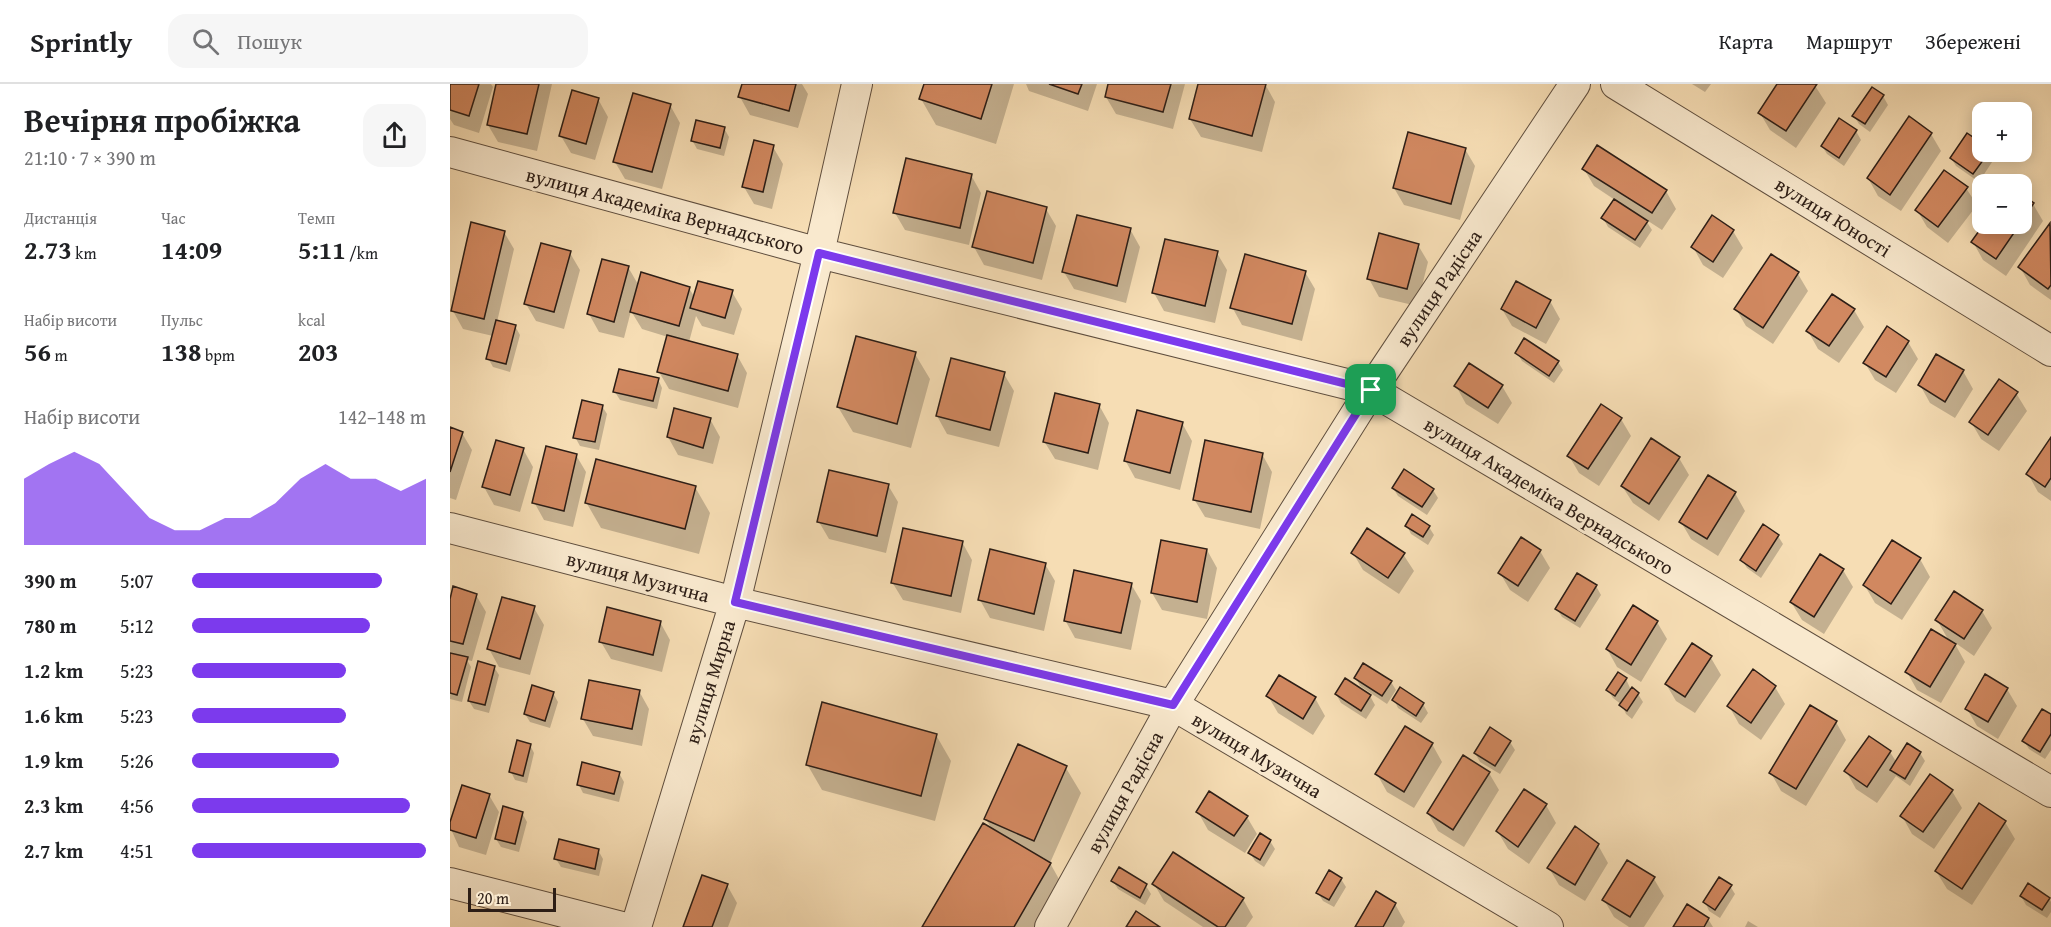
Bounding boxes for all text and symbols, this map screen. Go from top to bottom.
search box [168,14,588,68]
text: Sprintly [30,21,132,62]
icon: search [189,25,222,58]
text: Пошук [237,25,302,57]
text: Карта [1719,26,1773,57]
text: Маршрут [1806,26,1892,57]
text: Збережені [1925,26,2021,57]
text: Вечірня пробіжка [24,96,300,144]
map controls [1972,102,2032,234]
button: + [1972,102,2032,162]
button: share [363,104,426,167]
text: 21:10 · 7 × 390 m [24,143,156,172]
street label: вулиця Академіка Вернадського [523,159,807,262]
street label: вулиця Юності [1770,169,1897,264]
button: − [1972,174,2032,234]
text: Дистанція [24,206,97,230]
text: Час [161,206,185,230]
text: Темп [298,206,335,230]
street label: вулиця Радісна [1389,223,1489,352]
text: 2.73 [24,230,72,269]
text: 14:09 [161,230,222,269]
text: 5:11 [298,230,346,269]
text: km [72,241,96,265]
text: /km [346,241,378,265]
text: Набір висоти [24,308,117,332]
text: Пульс [161,308,203,332]
text: kcal [298,308,325,332]
text: 56 [24,332,51,371]
text: 138 [161,332,201,371]
text: 203 [298,332,338,371]
text: m [51,343,68,367]
text: bpm [201,343,235,367]
pin [1345,364,1396,415]
icon: arrive [1354,373,1387,406]
text: Набір висоти [24,402,140,431]
text: 142–148 m [338,402,426,431]
street label: вулиця Академіка Вернадського [1419,409,1680,582]
street label: вулиця Музична [563,543,713,610]
text: 390 m [24,566,77,595]
text: 5:07 [120,566,154,595]
text: 780 m [24,611,77,640]
text: 5:12 [120,611,154,640]
street label: вулиця Мирна [677,616,742,747]
text: 1.2 km [24,656,83,685]
text: 5:23 [120,656,154,685]
text: 1.6 km [24,701,83,730]
text: 5:23 [120,701,154,730]
street label: вулиця Музична [1187,704,1328,805]
street label: вулиця Радісна [1079,725,1170,858]
text: 1.9 km [24,746,83,775]
text: 5:26 [120,746,154,775]
text: 2.3 km [24,791,83,820]
text: 4:56 [120,791,154,820]
text: 2.7 km [24,836,83,865]
text: 4:51 [120,836,154,865]
scale bar [468,885,556,912]
text: 20 m [477,886,509,910]

